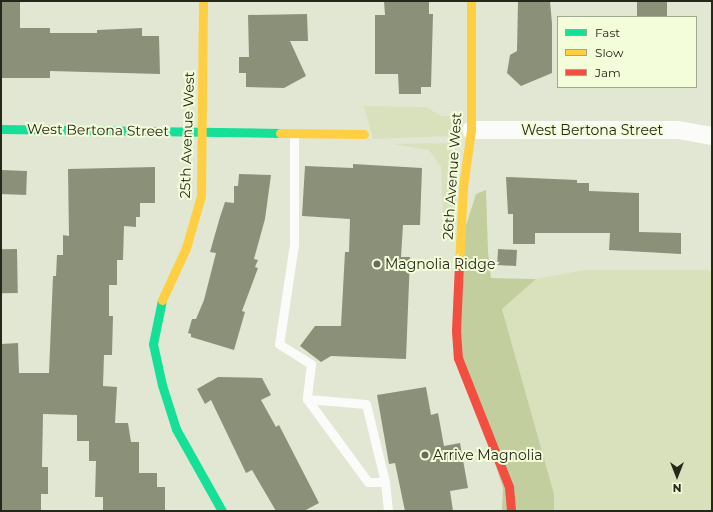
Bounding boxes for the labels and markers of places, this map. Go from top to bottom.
place label: Magnolia Ridge [385,256,495,272]
marker: Magnolia Ridge [372,259,382,269]
place label: Arrive Magnolia [433,447,543,463]
marker: Arrive Magnolia [420,450,430,460]

